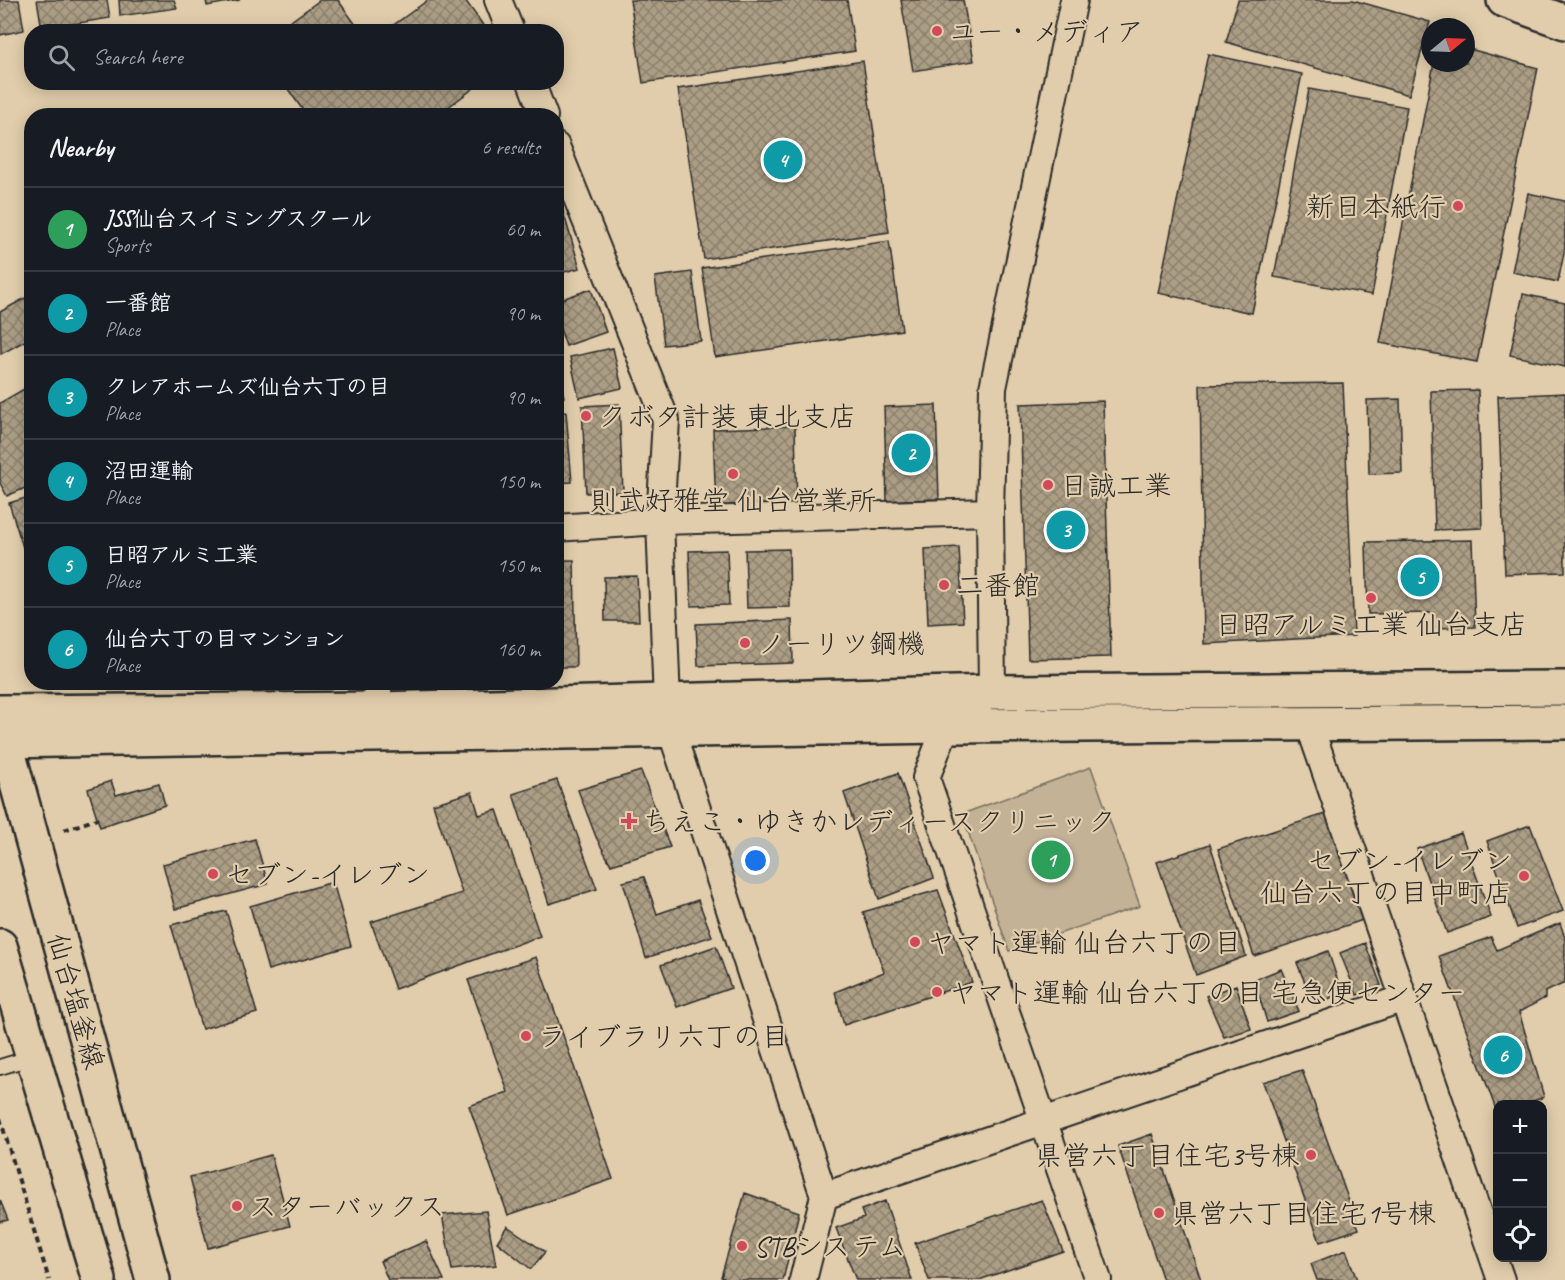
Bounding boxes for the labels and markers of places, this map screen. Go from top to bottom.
place label: ユー・メディア [949,14,1144,49]
marker: ユー・メディア [930,24,944,38]
pin: 4 [764,138,802,182]
place label: 新日本紙行 [1306,189,1446,224]
marker: 新日本紙行 [1451,199,1465,213]
place label: クボタ計装 東北支店 [598,399,857,434]
marker: クボタ計装 東北支店 [579,409,593,423]
pin: 2 [892,430,930,476]
marker: 則武好雅堂 仙台営業所 [726,467,740,481]
place label: 日誠工業 [1060,468,1172,503]
marker: 日誠工業 [1041,478,1055,492]
place label: 則武好雅堂 仙台営業所 [590,483,876,518]
pin: 3 [1046,508,1086,552]
pin: 5 [1400,554,1440,600]
place label: 二番館 [956,568,1040,603]
marker: 二番館 [937,578,951,592]
marker: 日昭アルミ工業 仙台支店 [1364,591,1378,605]
place label: 日昭アルミ工業 仙台支店 [1214,607,1528,642]
place label: ノーリツ鋼機 [757,626,925,661]
marker: ノーリツ鋼機 [738,636,752,650]
place label: ちえこ・ゆきかレディースクリニック [642,804,1116,839]
marker: ちえこ・ゆきかレディースクリニック [620,812,638,830]
pin: 1 [1032,838,1070,882]
place label: セブン-イレブン 仙台六丁の目中町店 [1260,843,1512,910]
place label: セブン-イレブン [225,857,430,892]
marker: セブン-イレブン [206,867,220,881]
marker: セブン-イレブン 仙台六丁の目中町店 [1517,869,1531,883]
place label: ヤマト運輸 仙台六丁の目 [927,925,1242,960]
marker: ヤマト運輸 仙台六丁の目 [908,935,922,949]
place label: ヤマト運輸 仙台六丁の目 宅急便センター [949,975,1465,1010]
marker: ヤマト運輸 仙台六丁の目 宅急便センター [930,985,944,999]
place label: ライブラリ六丁の目 [538,1019,789,1054]
marker: ライブラリ六丁の目 [519,1029,533,1043]
pin: 6 [1484,1032,1522,1078]
place label: 県営六丁目住宅3号棟 [1034,1138,1299,1173]
marker: 県営六丁目住宅3号棟 [1304,1148,1318,1162]
place label: スターバックス [249,1189,445,1224]
place label: 県営六丁目住宅1号棟 [1171,1196,1436,1231]
marker: スターバックス [230,1199,244,1213]
marker: 県営六丁目住宅1号棟 [1152,1206,1166,1220]
place label: STBシステム [754,1229,906,1264]
marker: STBシステム [735,1239,749,1253]

